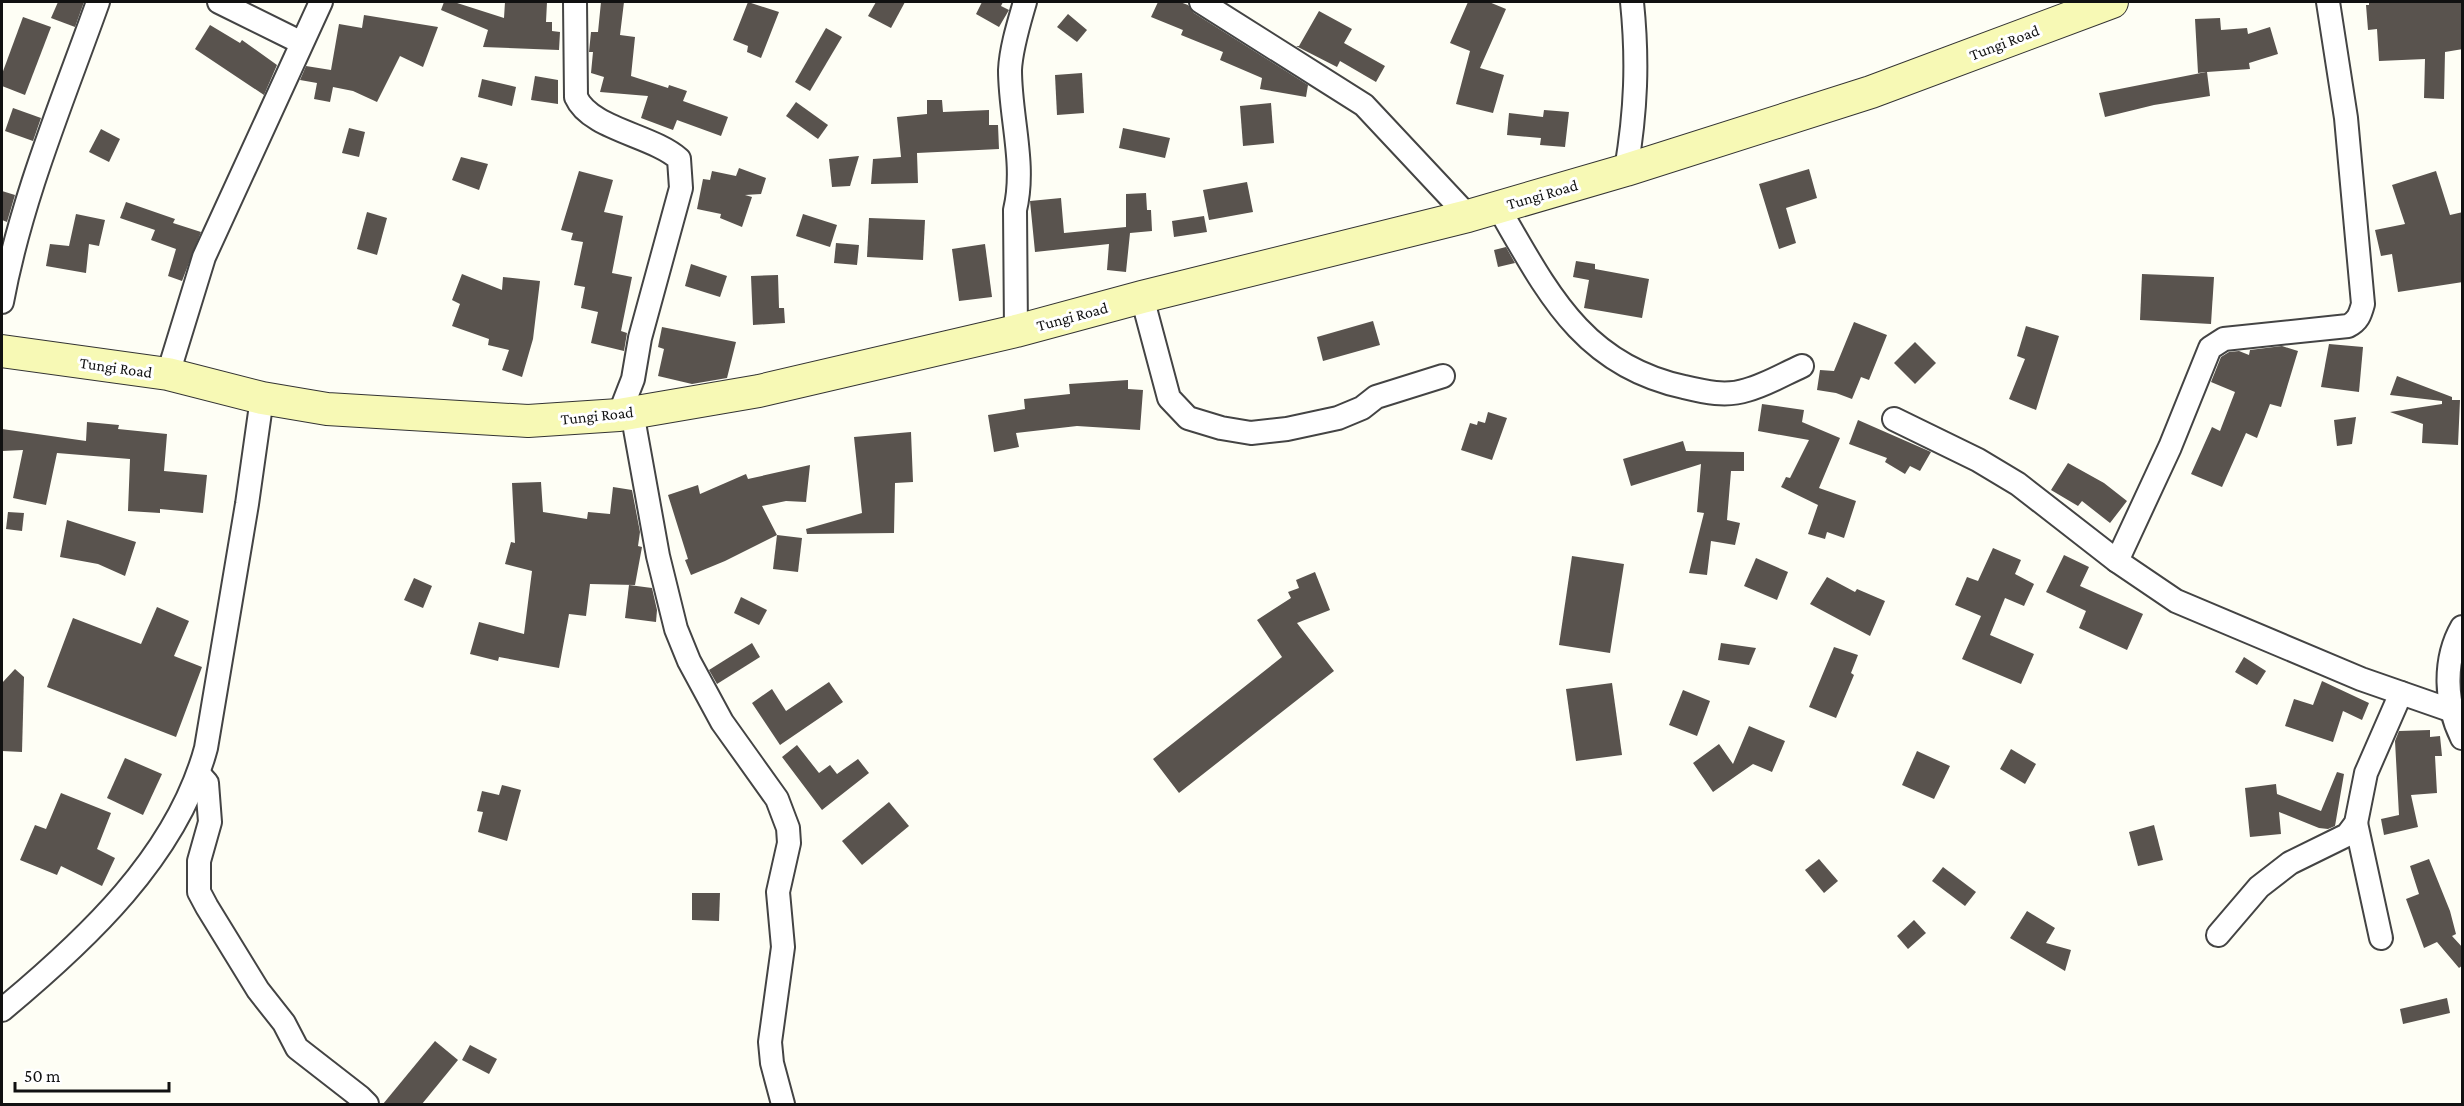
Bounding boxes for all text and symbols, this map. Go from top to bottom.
street label: Tungi Road [1967,21,2042,64]
street label: Tungi Road [1505,176,1580,214]
street label: Tungi Road [1035,299,1110,335]
street label: Tungi Road [78,354,154,382]
street label: Tungi Road [560,403,635,429]
scale bar [15,1055,170,1093]
text: 50 m [24,1066,61,1086]

